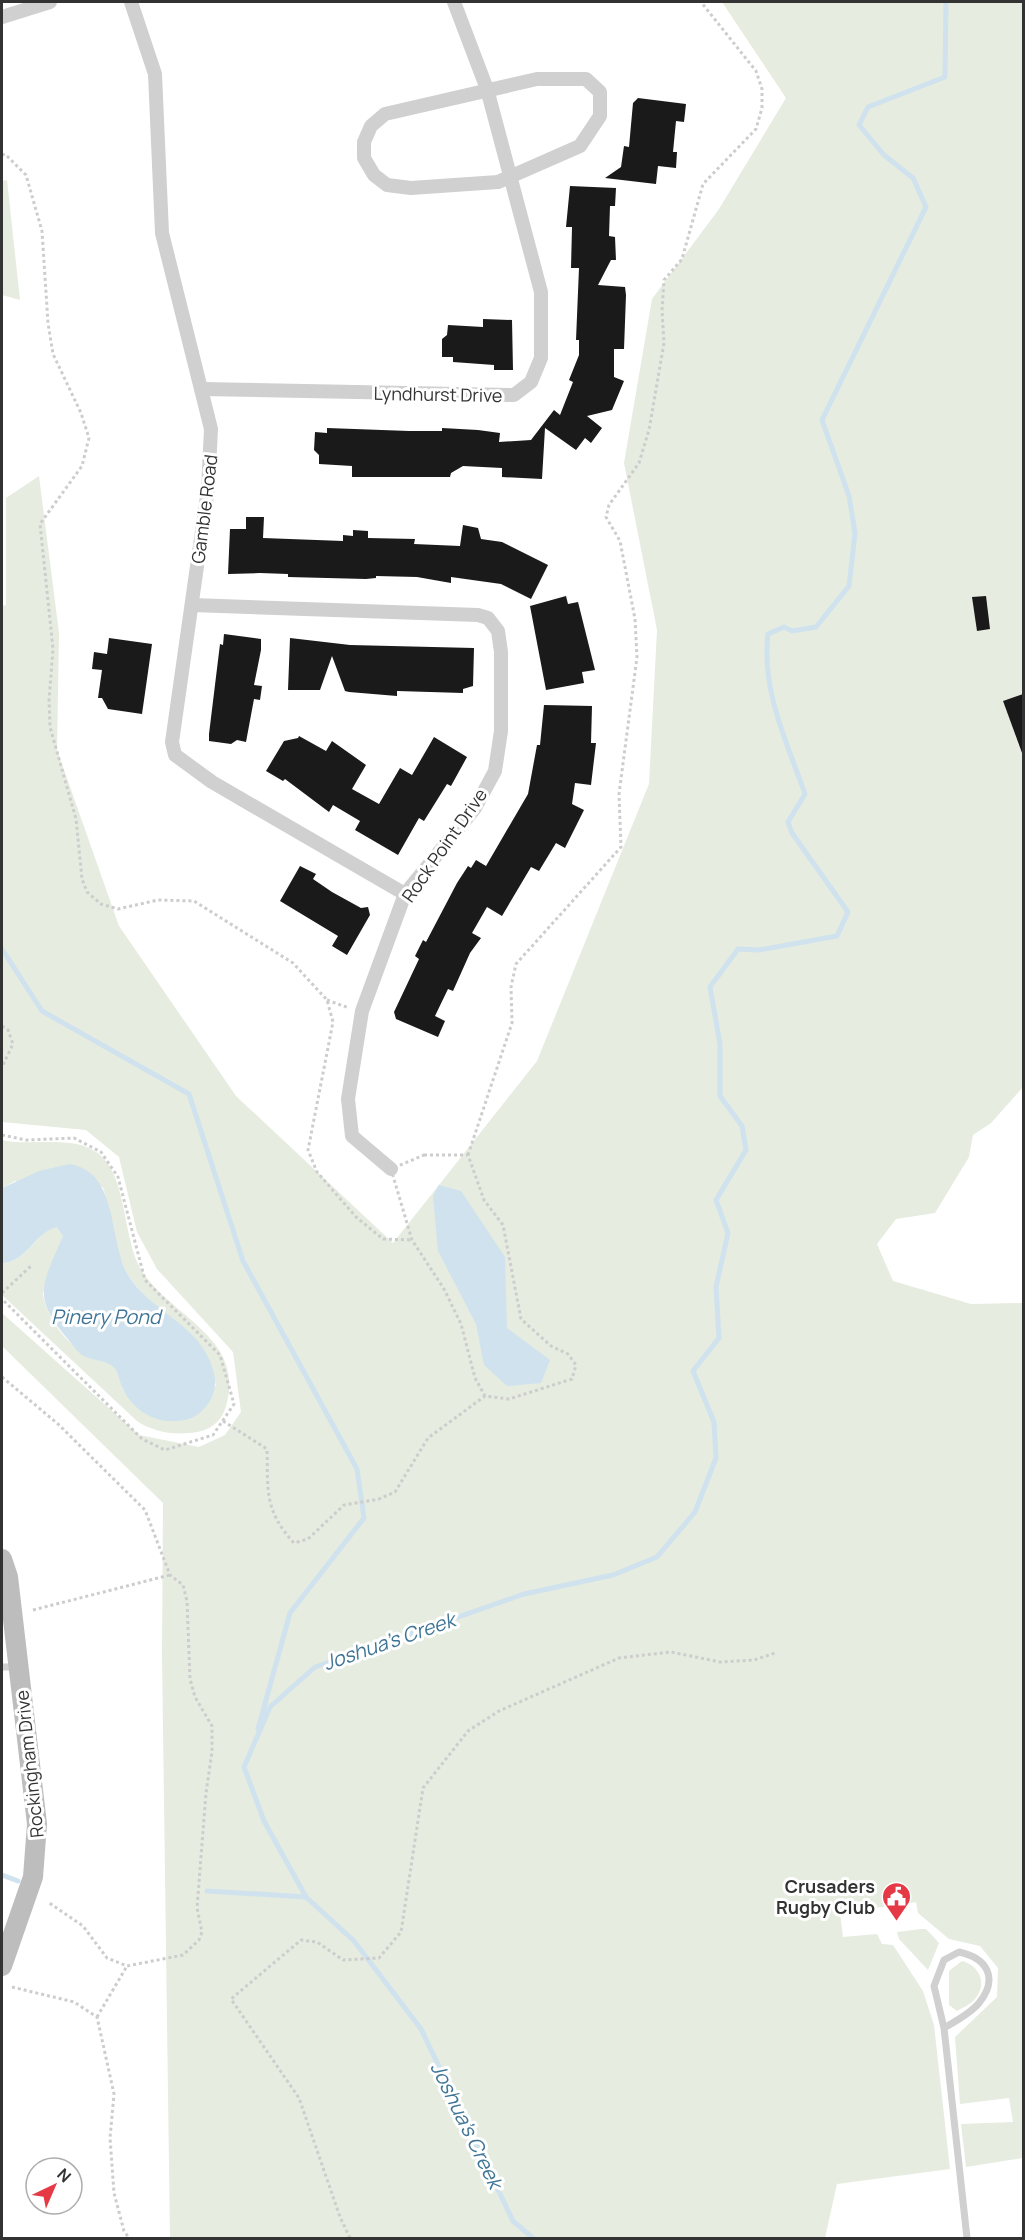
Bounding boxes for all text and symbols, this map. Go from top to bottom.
street label: Lyndhurst Drive [373,381,503,407]
street label: Gamble Road [185,453,223,565]
street label: Rock Point Drive [396,783,492,907]
water label: Pinery Pond [51,1303,164,1330]
water label: Joshua's Creek [319,1605,461,1676]
street label: Rockingham Drive [9,1689,49,1839]
place label: Crusaders Rugby Club [776,1874,875,1919]
public building icon: Crusaders Rugby Club [880,1880,912,1922]
water label: Joshua's Creek [425,2057,511,2196]
north arrow [24,2156,84,2216]
text: N [53,2163,76,2187]

